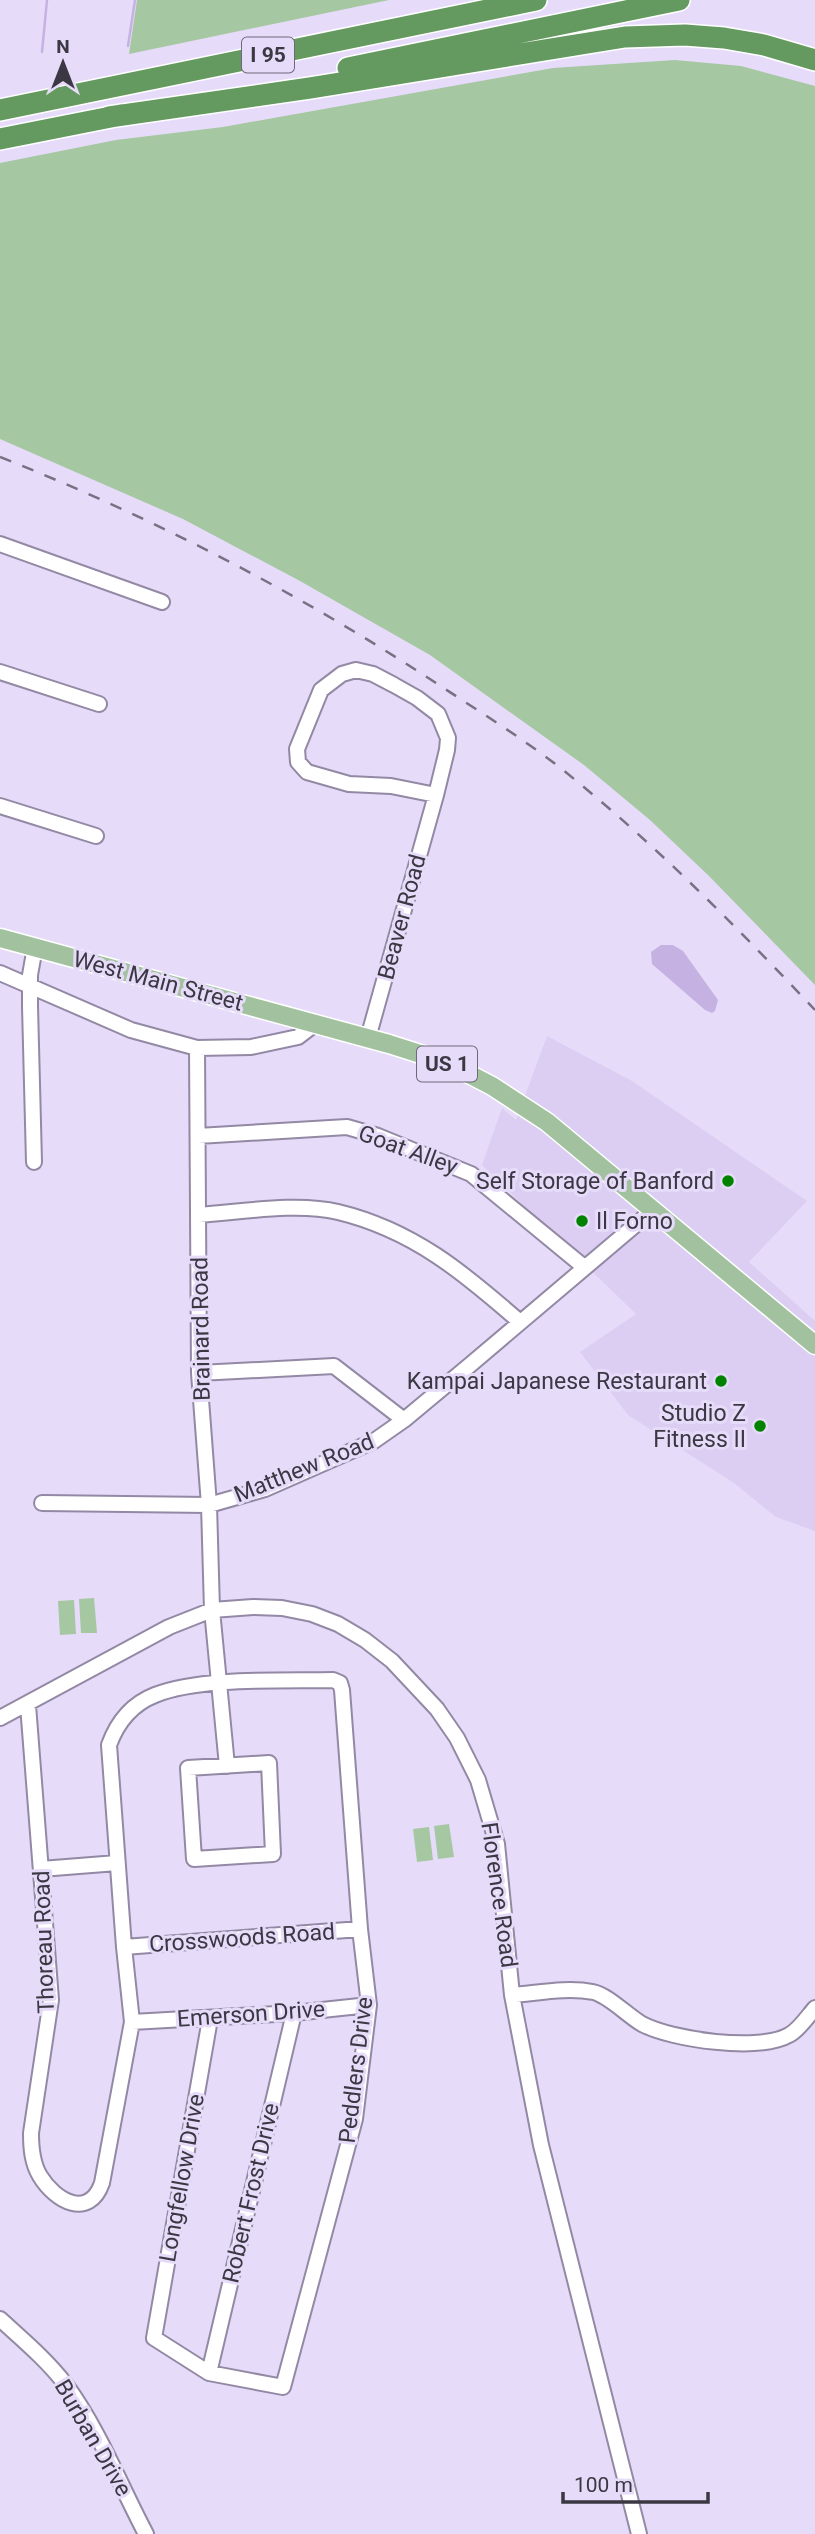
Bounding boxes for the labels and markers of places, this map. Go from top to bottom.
place label: Self Storage of Banford [476,1168,714,1195]
marker: Self Storage of Banford [720,1173,736,1189]
place label: Il Forno [596,1208,673,1235]
marker: Il Forno [574,1213,590,1229]
place label: Kampai Japanese Restaurant [407,1368,707,1395]
marker: Kampai Japanese Restaurant [713,1373,729,1389]
place label: Studio Z Fitness II [653,1400,746,1453]
marker: Studio Z Fitness II [752,1418,768,1434]

